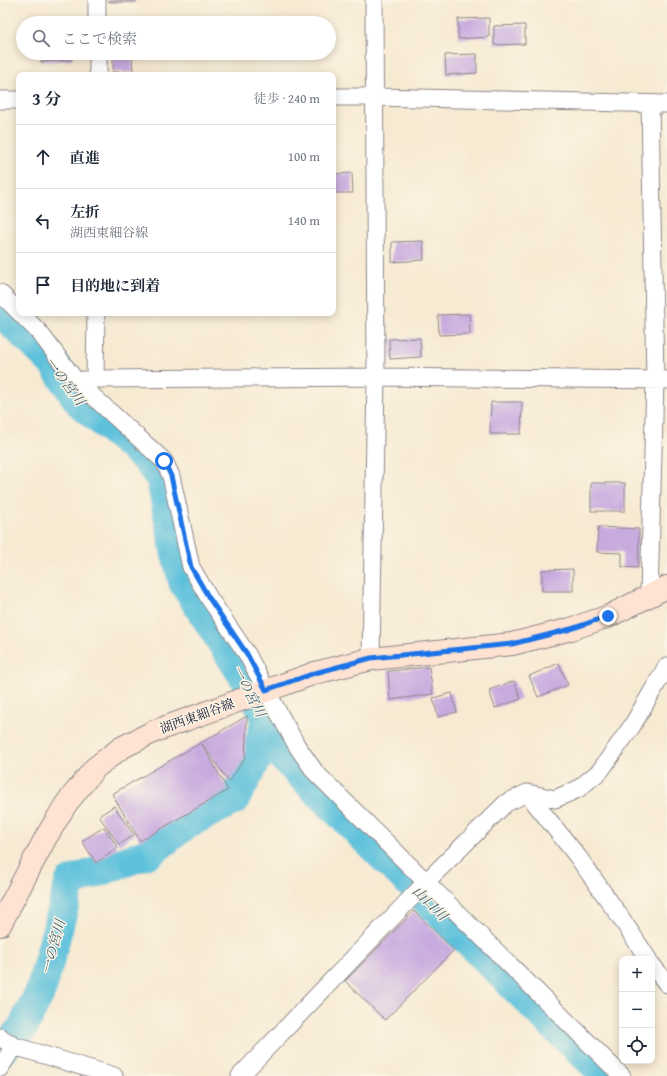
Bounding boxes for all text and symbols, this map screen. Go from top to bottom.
search box [16,16,336,60]
icon: search [30,27,52,49]
text: ここで検索 [62,28,137,49]
text: 3 分 [32,86,62,111]
text: 徒歩 · 240 m [254,89,320,108]
icon: ahead [32,146,54,168]
text: 直進 [70,147,100,168]
text: 100 m [288,147,320,166]
text: 左折 [70,201,100,222]
icon: left [32,210,54,232]
text: 140 m [288,211,320,230]
text: 湖西東細谷線 [70,223,148,242]
icon: arrive [32,274,54,296]
text: 目的地に到着 [70,275,160,296]
water label: 一の宮川 [40,353,91,411]
route start [155,452,173,470]
route end [599,607,617,625]
water label: 一の宮川 [227,662,272,722]
street label: 湖西東細谷線 [157,694,237,738]
water label: 山口川 [408,881,453,926]
water label: 一の宮川 [36,915,70,977]
map controls [619,956,655,1064]
button: + [619,956,655,992]
button: − [619,992,655,1028]
button: locate [619,1028,655,1064]

